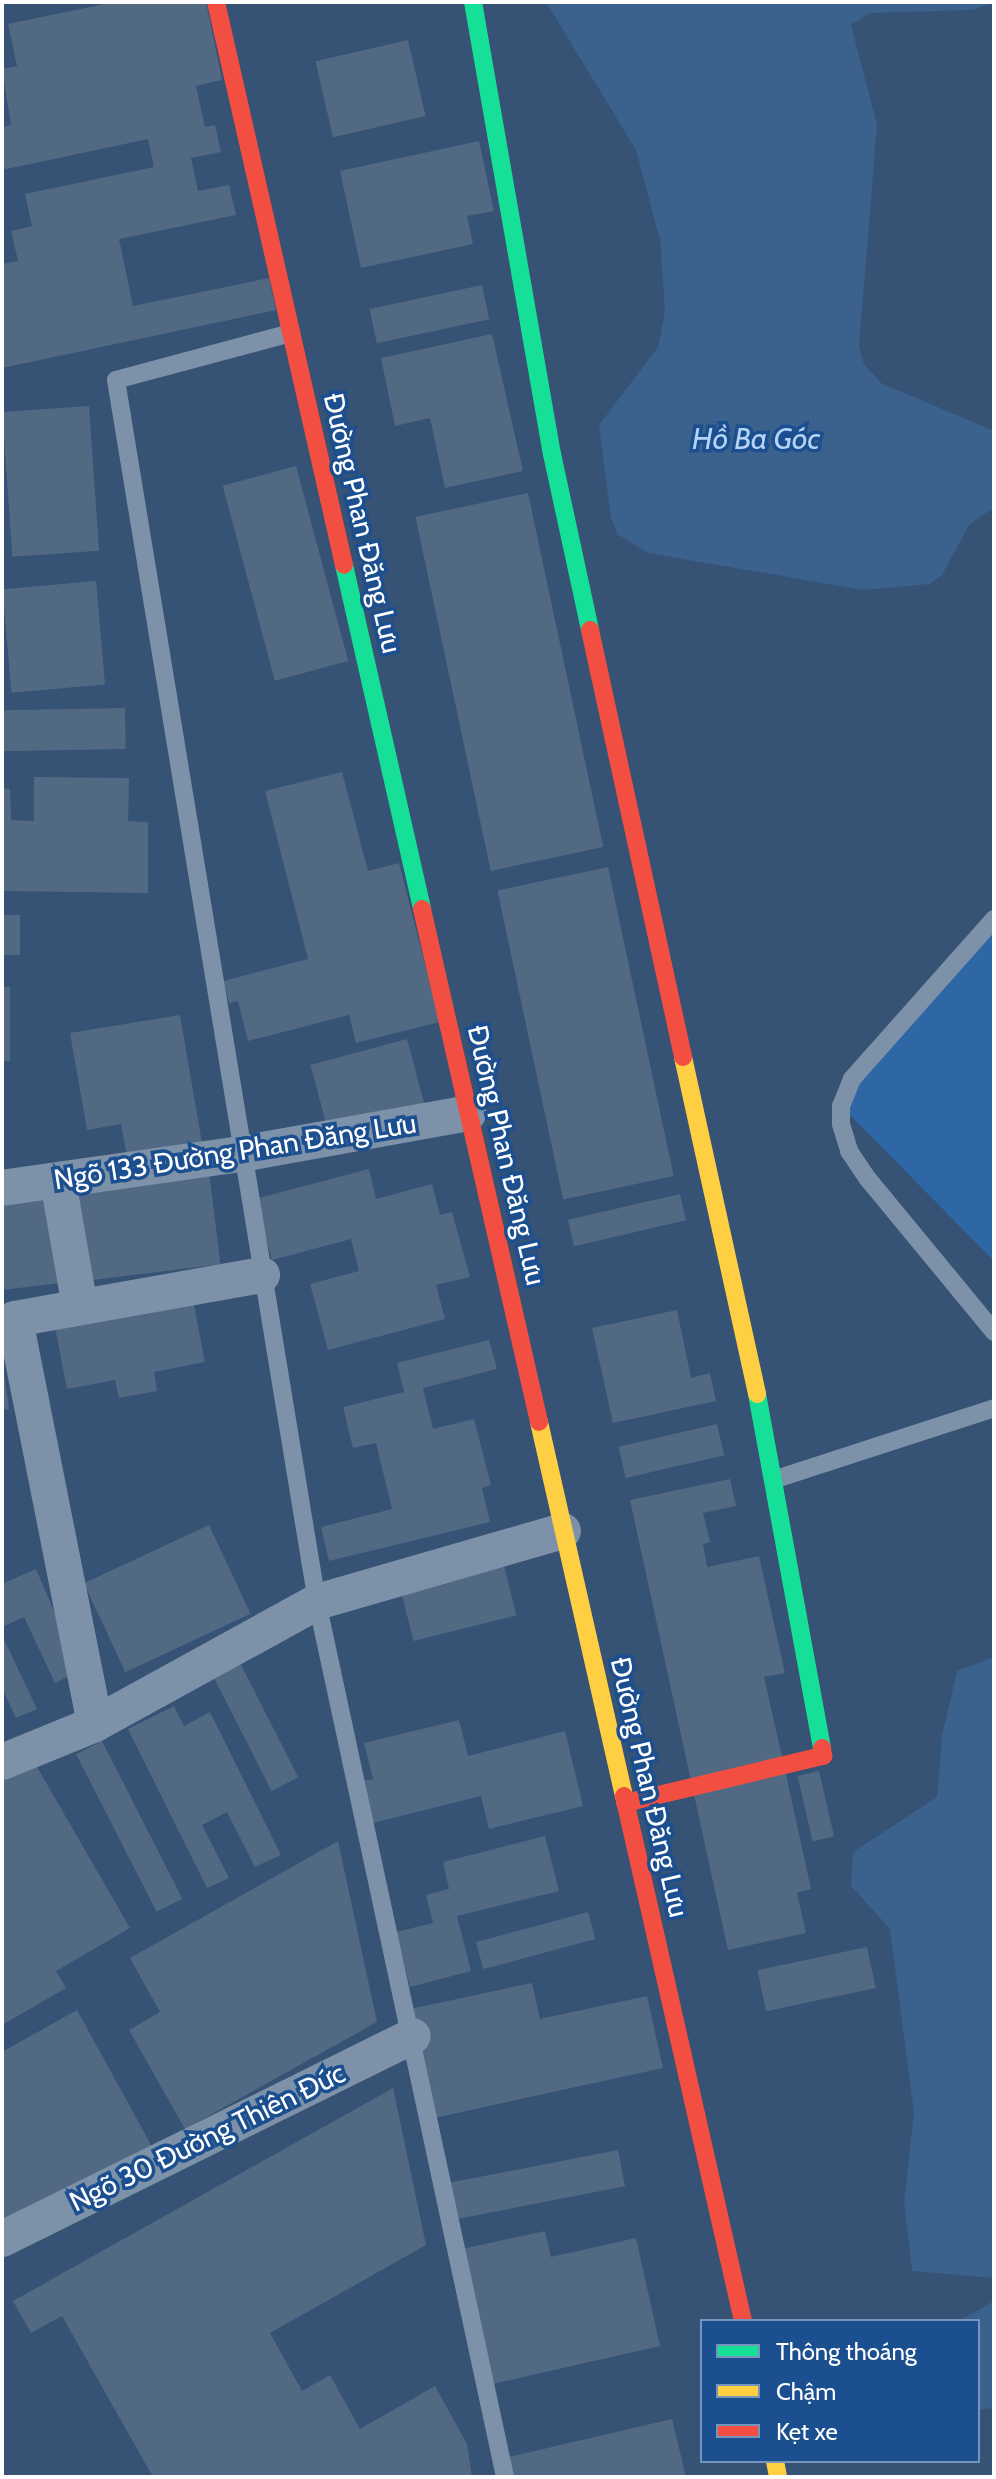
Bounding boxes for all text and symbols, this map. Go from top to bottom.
street label: Đường Phan Đăng Lưu [317,390,409,656]
water label: Hồ Ba Góc [692,421,820,457]
street label: Đường Phan Đăng Lưu [461,1022,553,1288]
street label: Ngõ 133 Đường Phan Đăng Lưu [51,1106,419,1196]
street label: Đường Phan Đăng Lưu [604,1654,696,1920]
street label: Ngõ 30 Đường Thiên Đức [64,2056,350,2218]
legend [700,2319,980,2463]
text: Thông thoáng [776,2337,917,2366]
text: Chậm [776,2377,836,2406]
text: Kẹt xe [776,2417,838,2446]

